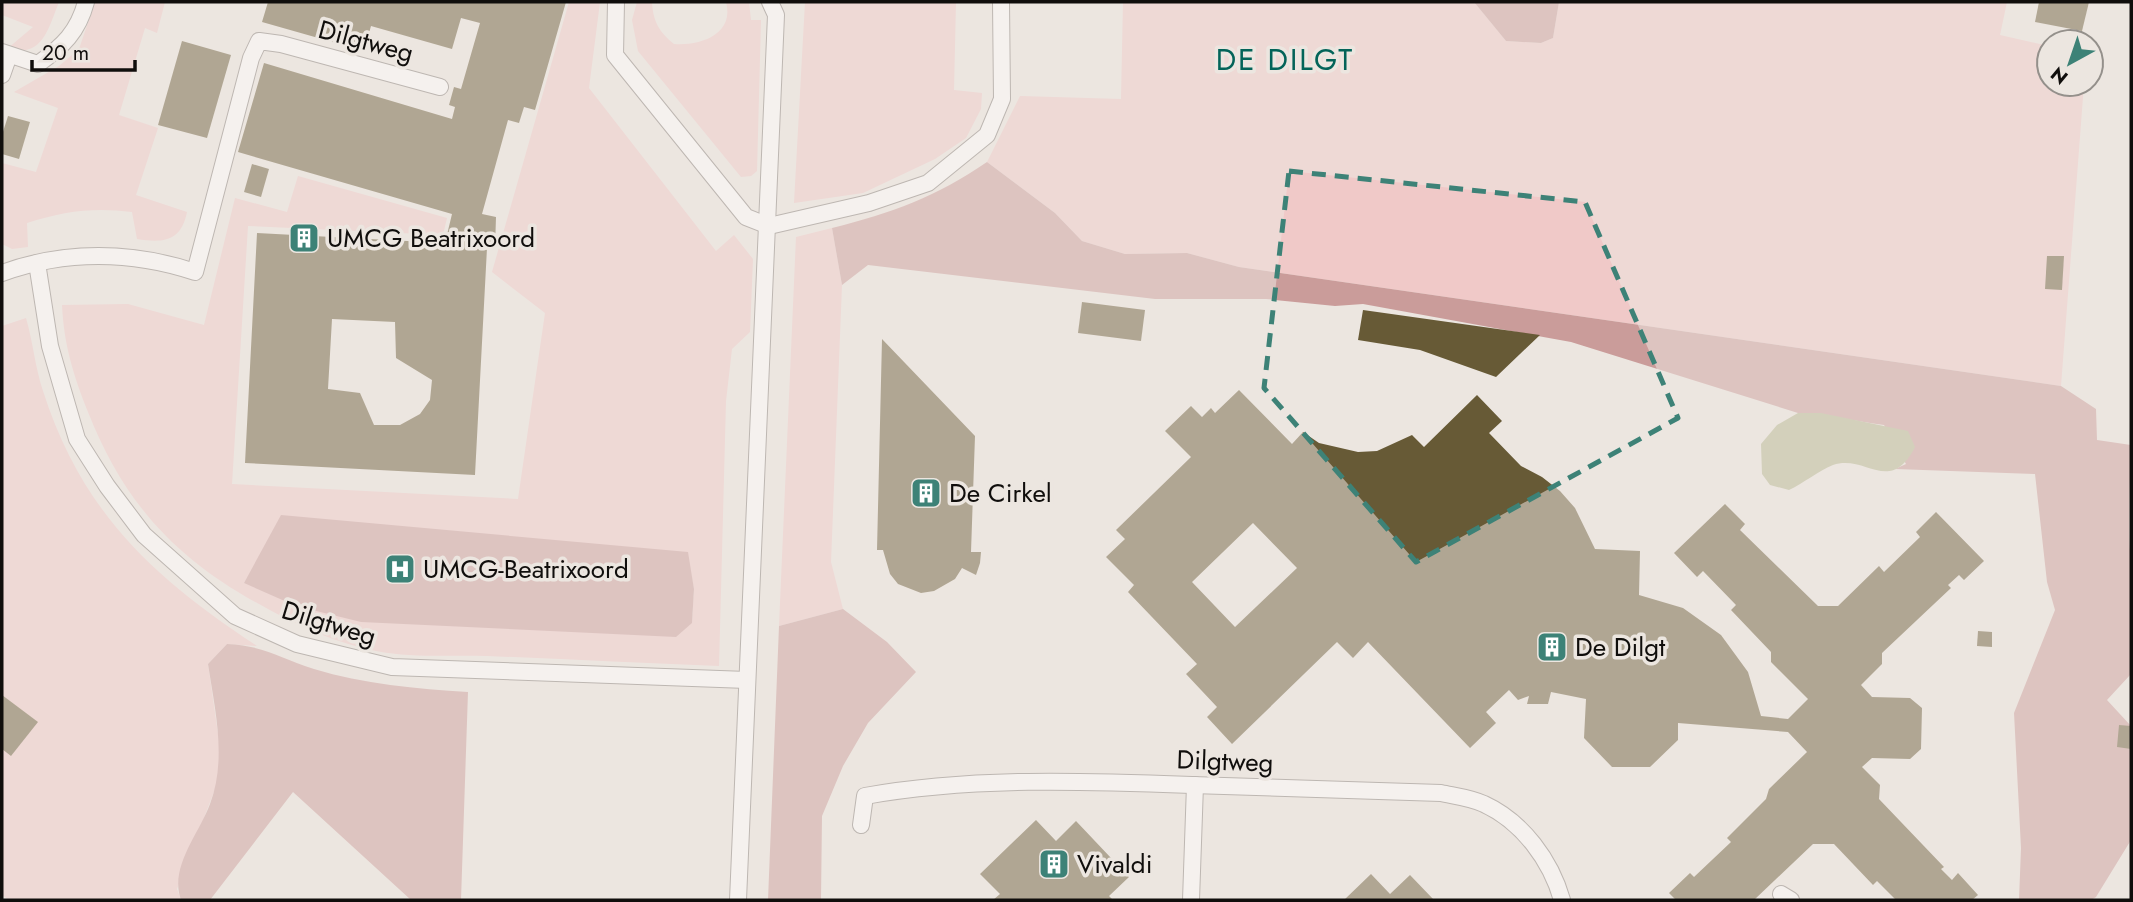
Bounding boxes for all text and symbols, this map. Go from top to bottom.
street label: Dilgtweg [314,10,418,72]
scale bar [32,28,135,72]
north arrow [2035,28,2105,98]
text: 20 m [42,38,89,68]
district label: DE DILGT [1216,38,1354,81]
text: N [2045,60,2074,91]
place label: UMCG Beatrixoord [327,219,535,257]
building icon: UMCG Beatrixoord [287,221,321,255]
place label: De Cirkel [949,474,1052,512]
building icon: De Cirkel [909,476,943,510]
place label: UMCG-Beatrixoord [423,550,629,588]
hospital icon: UMCG-Beatrixoord [383,552,417,586]
street label: Dilgtweg [277,591,381,655]
place label: De Dilgt [1575,628,1666,666]
building icon: De Dilgt [1535,630,1569,664]
street label: Dilgtweg [1176,740,1274,782]
place label: Vivaldi [1077,845,1152,883]
building icon: Vivaldi [1037,847,1071,881]

